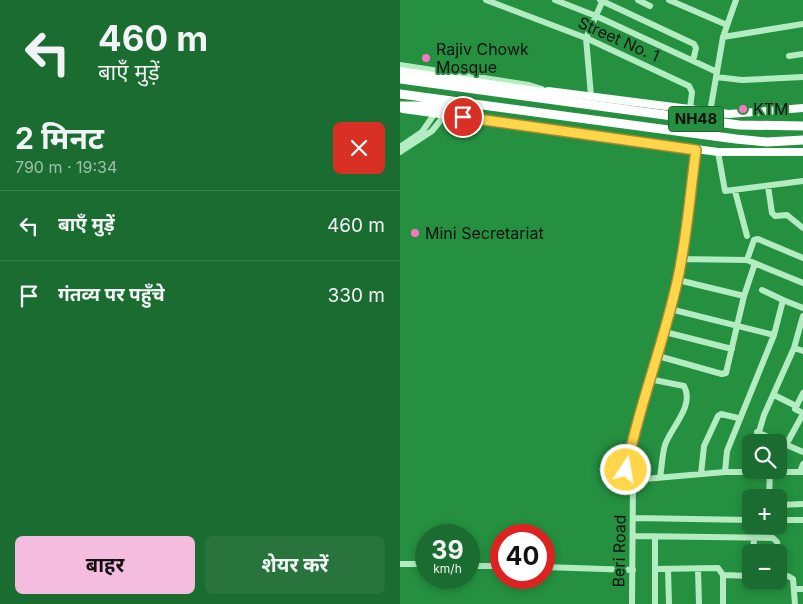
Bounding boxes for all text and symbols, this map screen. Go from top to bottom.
street label: Street No. 1 [575,12,663,66]
text: 460 m [98,17,208,59]
icon: left [15,20,80,85]
place label: Rajiv Chowk Mosque [436,39,529,77]
marker: Rajiv Chowk Mosque [420,52,432,64]
text: बाएँ मुड़ें [98,59,160,85]
pin [442,96,484,138]
place label: KTM [753,99,789,119]
icon: arrive [449,103,477,131]
marker: KTM [737,103,749,115]
road number: NH48 [668,106,724,132]
text: 2 मिनट [15,120,104,156]
button: close [333,122,385,174]
text: 790 m · 19:34 [15,157,117,177]
icon: left [15,212,43,240]
text: बाएँ मुड़ें [58,213,115,236]
text: 460 m [327,214,385,237]
place label: Mini Secretariat [425,223,544,243]
marker: Mini Secretariat [409,227,421,239]
icon: arrive [15,282,43,310]
text: गंतव्य पर पहुँचे [58,283,165,306]
text: 330 m [328,284,385,307]
map controls [742,434,787,589]
button: search [742,434,787,479]
position arrow [599,443,651,495]
button: + [742,489,787,534]
street label: Beri Road [608,514,630,588]
speed limit sign: 40 [490,524,555,589]
text: 39 [431,535,464,565]
button: बाहर [15,536,195,594]
button: शेयर करें [205,536,385,594]
button: − [742,544,787,589]
text: km/h [433,561,462,576]

